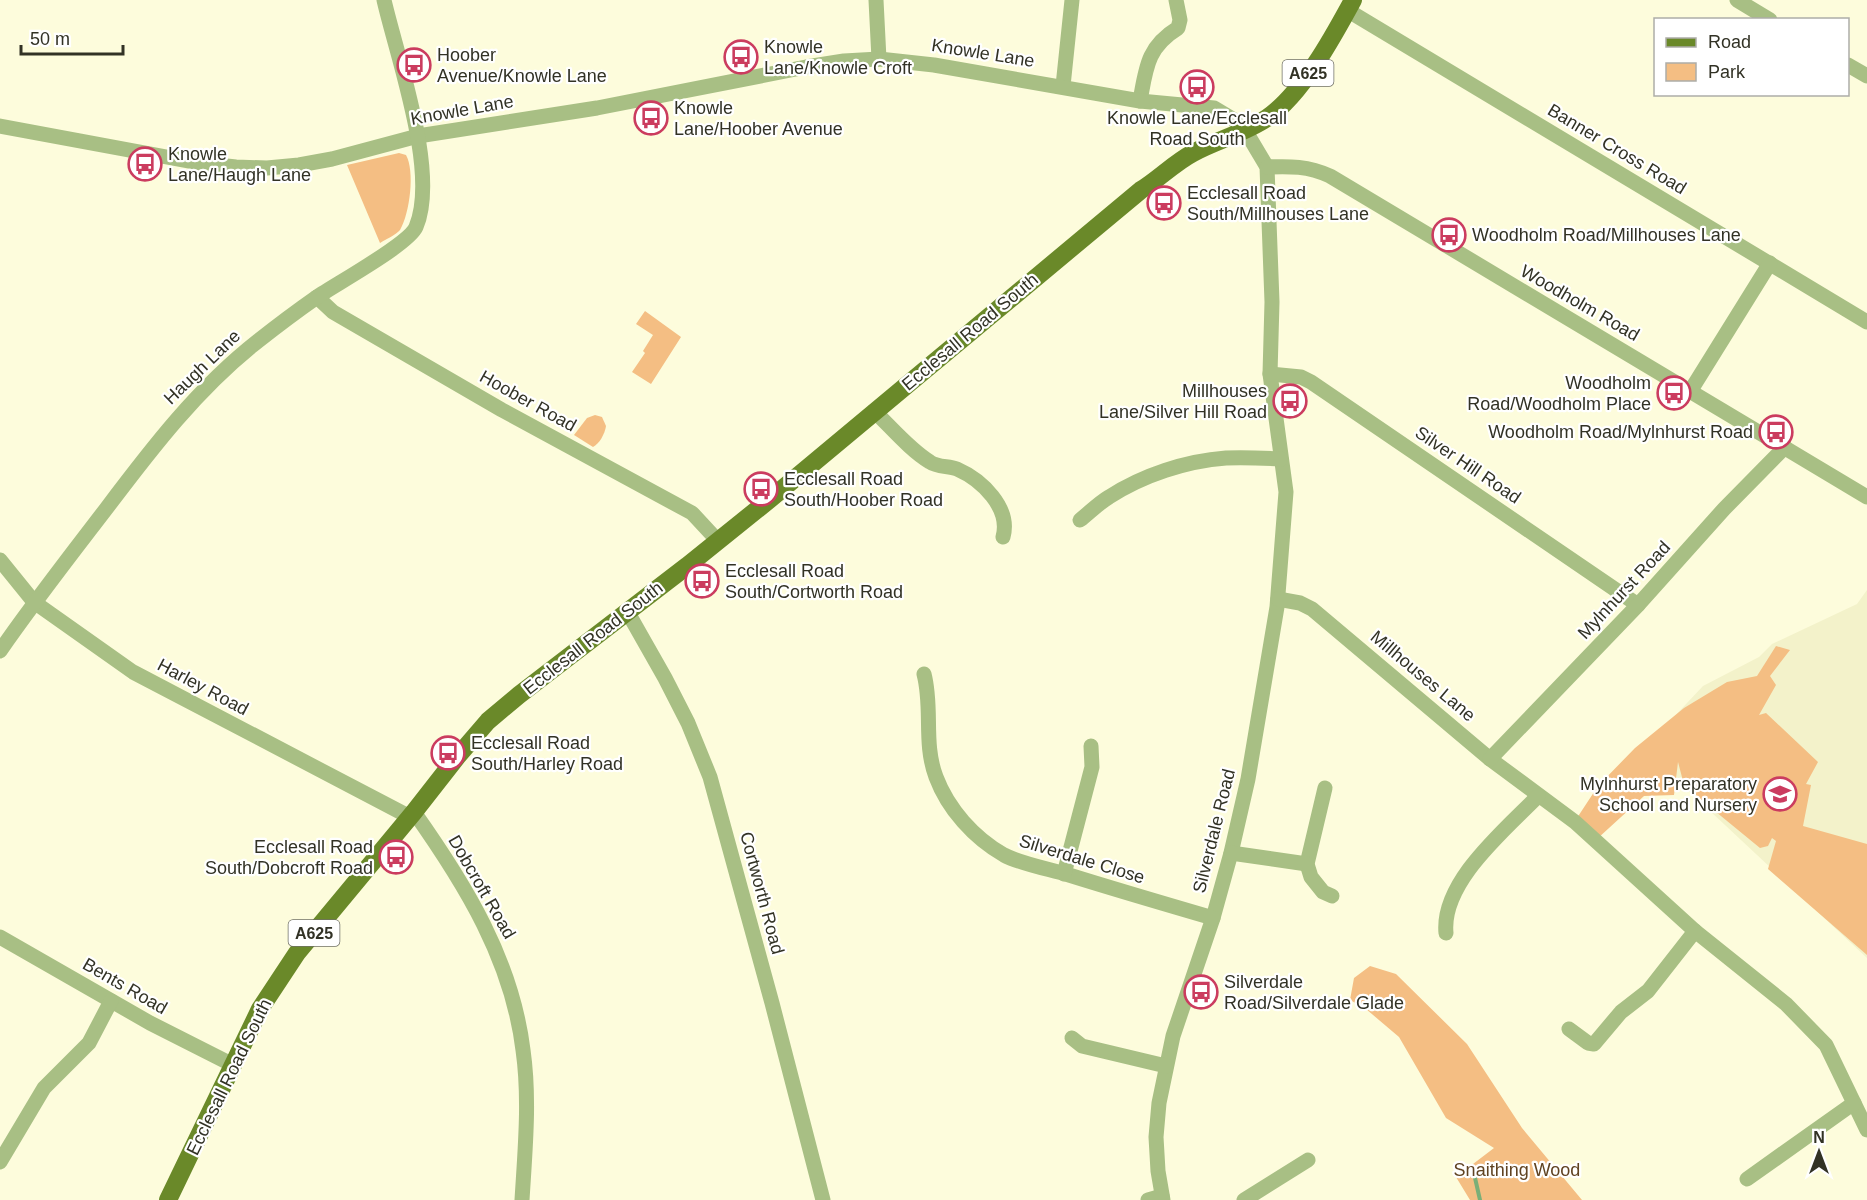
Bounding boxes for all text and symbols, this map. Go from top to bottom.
scale bar [21,18,123,56]
legend [1654,18,1849,96]
text: 50 m [30,29,70,49]
text: Road [1708,32,1751,52]
street label: Knowle Lane [930,35,1036,71]
place label: Knowle Lane/Knowle Croft [764,37,912,78]
bus stop icon: Knowle Lane/Knowle Croft [723,39,759,75]
place label: Hoober Avenue/Knowle Lane [437,45,607,86]
bus stop icon: Hoober Avenue/Knowle Lane [396,47,432,83]
road number: A625 [1282,60,1334,86]
text: Park [1708,62,1746,82]
bus stop icon: Knowle Lane/Ecclesall Road South [1179,69,1215,105]
street label: Knowle Lane [409,91,515,129]
place label: Knowle Lane/Hoober Avenue [674,98,843,139]
bus stop icon: Knowle Lane/Hoober Avenue [633,100,669,136]
street label: Banner Cross Road [1544,100,1690,198]
place label: Knowle Lane/Ecclesall Road South [1107,108,1287,149]
place label: Knowle Lane/Haugh Lane [168,144,311,185]
bus stop icon: Knowle Lane/Haugh Lane [127,146,163,182]
place label: Ecclesall Road South/Millhouses Lane [1187,183,1369,224]
bus stop icon: Ecclesall Road South/Millhouses Lane [1146,185,1182,221]
bus stop icon: Woodholm Road/Millhouses Lane [1431,217,1467,253]
place label: Woodholm Road/Millhouses Lane [1472,225,1741,245]
street label: Woodholm Road [1517,261,1643,345]
street label: Ecclesall Road South [898,269,1042,395]
street label: Haugh Lane [160,326,244,408]
street label: Hoober Road [476,366,580,436]
place label: Woodholm Road/Woodholm Place [1467,373,1651,414]
bus stop icon: Woodholm Road/Woodholm Place [1656,375,1692,411]
place label: Millhouses Lane/Silver Hill Road [1099,381,1267,422]
bus stop icon: Millhouses Lane/Silver Hill Road [1272,383,1308,419]
bus stop icon: Woodholm Road/Mylnhurst Road [1758,414,1794,450]
street label: Silver Hill Road [1411,422,1525,508]
place label: Woodholm Road/Mylnhurst Road [1488,422,1753,442]
place label: Ecclesall Road South/Hoober Road [784,469,943,510]
bus stop icon: Ecclesall Road South/Hoober Road [743,471,779,507]
street label: Mylnhurst Road [1574,537,1674,643]
place label: Ecclesall Road South/Cortworth Road [725,561,903,602]
bus stop icon: Ecclesall Road South/Cortworth Road [684,563,720,599]
street label: Ecclesall Road South [519,577,667,699]
street label: Millhouses Lane [1367,627,1479,725]
street label: Harley Road [154,655,252,719]
place label: Ecclesall Road South/Harley Road [471,733,623,774]
bus stop icon: Ecclesall Road South/Harley Road [430,735,466,771]
street label: Silverdale Road [1189,767,1239,895]
place label: Mylnhurst Preparatory School and Nursery [1580,774,1757,815]
school or university icon: Mylnhurst Preparatory School and Nursery [1762,776,1798,812]
street label: Cortworth Road [736,830,788,956]
street label: Silverdale Close [1017,830,1147,888]
street label: Dobcroft Road [444,832,520,942]
place label: Ecclesall Road South/Dobcroft Road [205,837,373,878]
bus stop icon: Ecclesall Road South/Dobcroft Road [378,839,414,875]
road number: A625 [288,920,340,946]
street label: Bents Road [79,954,171,1018]
place label: Silverdale Road/Silverdale Glade [1224,972,1404,1013]
bus stop icon: Silverdale Road/Silverdale Glade [1183,974,1219,1010]
street label: Ecclesall Road South [183,996,275,1158]
north arrow [1789,1122,1849,1182]
text: N [1813,1129,1825,1146]
park label: Snaithing Wood [1454,1160,1580,1180]

